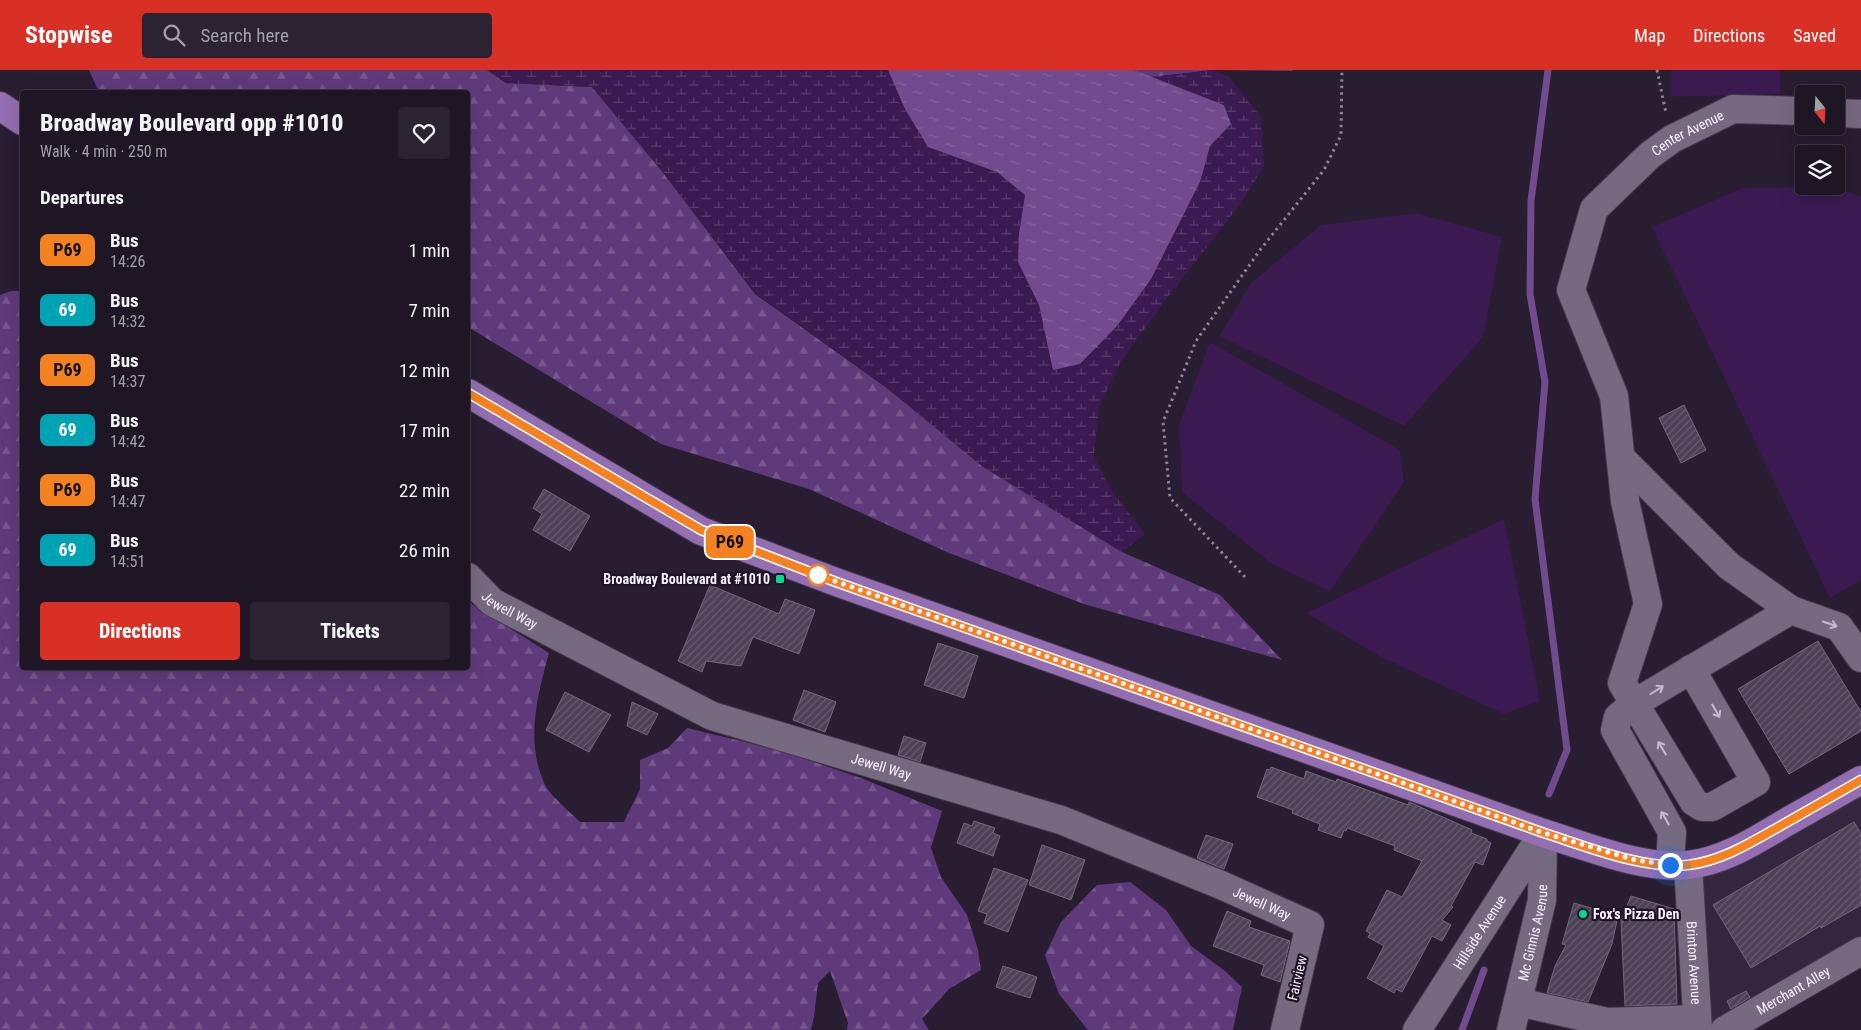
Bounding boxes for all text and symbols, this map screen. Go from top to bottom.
search box [142,13,492,58]
text: Stopwise [25,21,112,49]
icon: search [160,21,188,49]
text: Search here [200,24,289,47]
text: Map [1634,25,1665,46]
text: Directions [1693,25,1765,46]
text: Saved [1793,25,1836,46]
north arrow [1795,85,1845,135]
map controls [1795,85,1845,195]
button: heart [398,107,450,159]
street label: Center Avenue [1648,107,1727,159]
text: Broadway Boulevard opp #1010 [40,109,343,137]
text: Walk · 4 min · 250 m [40,142,167,161]
button: layers [1795,145,1845,195]
text: Departures [40,186,124,209]
text: Bus [110,229,139,252]
text: P69 [53,239,82,260]
text: 1 min [408,239,450,262]
text: 14:26 [110,252,145,271]
text: Bus [110,289,139,312]
text: 69 [58,299,77,320]
text: 7 min [408,299,450,322]
text: 14:32 [110,312,145,331]
text: Bus [110,349,139,372]
text: P69 [53,359,82,380]
text: 12 min [399,359,450,382]
text: 14:37 [110,372,145,391]
text: Bus [110,409,139,432]
text: 69 [58,419,77,440]
text: 17 min [399,419,450,442]
text: 14:42 [110,432,145,451]
text: Bus [110,469,139,492]
text: P69 [53,479,82,500]
text: 22 min [399,479,450,502]
text: 14:47 [110,492,145,511]
line badge: P69 [701,526,759,558]
text: Bus [110,529,139,552]
text: P69 [716,531,744,552]
text: 69 [58,539,77,560]
text: 26 min [399,539,450,562]
text: 14:51 [110,552,145,571]
unlabelled marker [807,564,829,586]
place label: Broadway Boulevard at #1010 [603,571,770,587]
marker: Broadway Boulevard at #1010 [774,573,786,585]
street label: Jewell Way [478,588,540,632]
button: Directions [40,602,240,660]
button: Tickets [250,602,450,660]
one-way arrow [1822,619,1838,629]
one-way arrow [1650,684,1664,694]
one-way arrow [1711,704,1721,718]
one-way arrow [1656,742,1666,756]
street label: Jewell Way [849,750,913,783]
one-way arrow [1659,812,1669,826]
your location [1658,853,1683,878]
street label: Jewell Way [1230,883,1293,923]
street label: Mc Ginnis Avenue [1515,884,1550,982]
street label: Hillside Avenue [1450,892,1509,972]
place label: Fox's Pizza Den [1593,906,1679,922]
marker: Fox's Pizza Den [1577,908,1589,920]
street label: Brinton Avenue [1683,921,1704,1005]
street label: Fairview [1284,954,1310,1002]
street label: Merchant Alley [1754,963,1833,1018]

